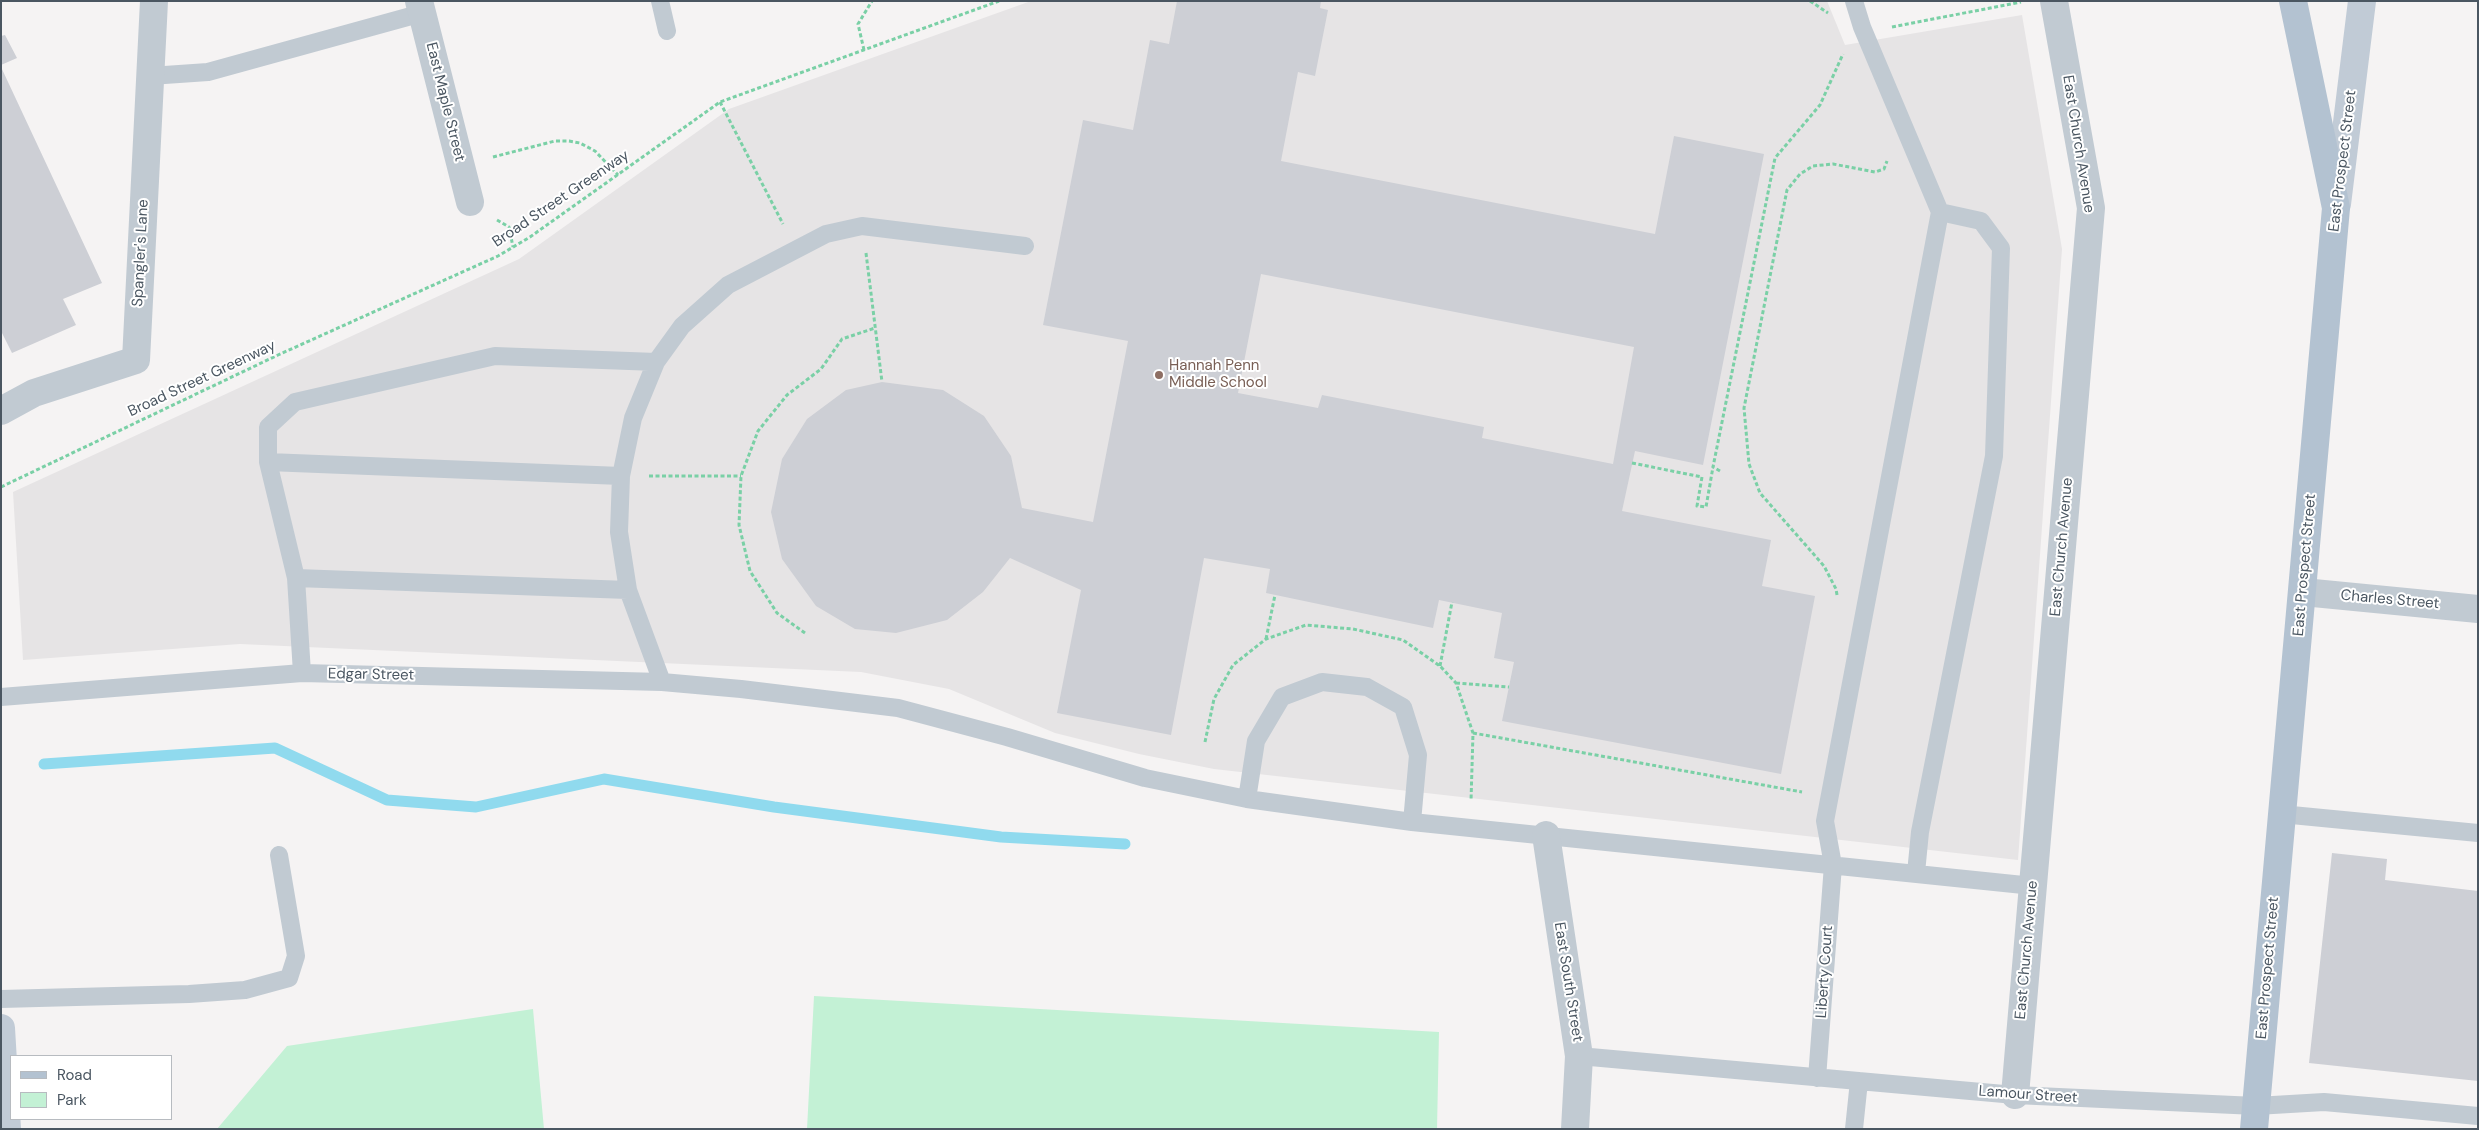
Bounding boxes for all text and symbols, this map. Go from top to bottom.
street label: East Maple Street [421,41,469,163]
street label: East Church Avenue [2058,74,2098,214]
street label: East Prospect Street [2325,89,2361,233]
street label: Broad Street Greenway [489,147,633,251]
street label: Spangler's Lane [129,199,153,307]
street label: Broad Street Greenway [125,337,279,421]
place label: Hannah Penn Middle School [1169,357,1267,392]
marker: Hannah Penn Middle School [1153,369,1165,381]
street label: East Church Avenue [2047,477,2077,617]
street label: East Prospect Street [2290,493,2320,637]
street label: Charles Street [2340,587,2440,613]
street label: Edgar Street [328,665,414,685]
street label: East Church Avenue [2012,880,2042,1020]
street label: East Prospect Street [2253,896,2283,1040]
street label: East South Street [1550,921,1586,1043]
street label: Liberty Court [1813,925,1837,1019]
legend [10,1055,172,1120]
text: Road [57,1065,92,1085]
street label: Lamour Street [1978,1083,2078,1107]
text: Park [57,1090,87,1110]

